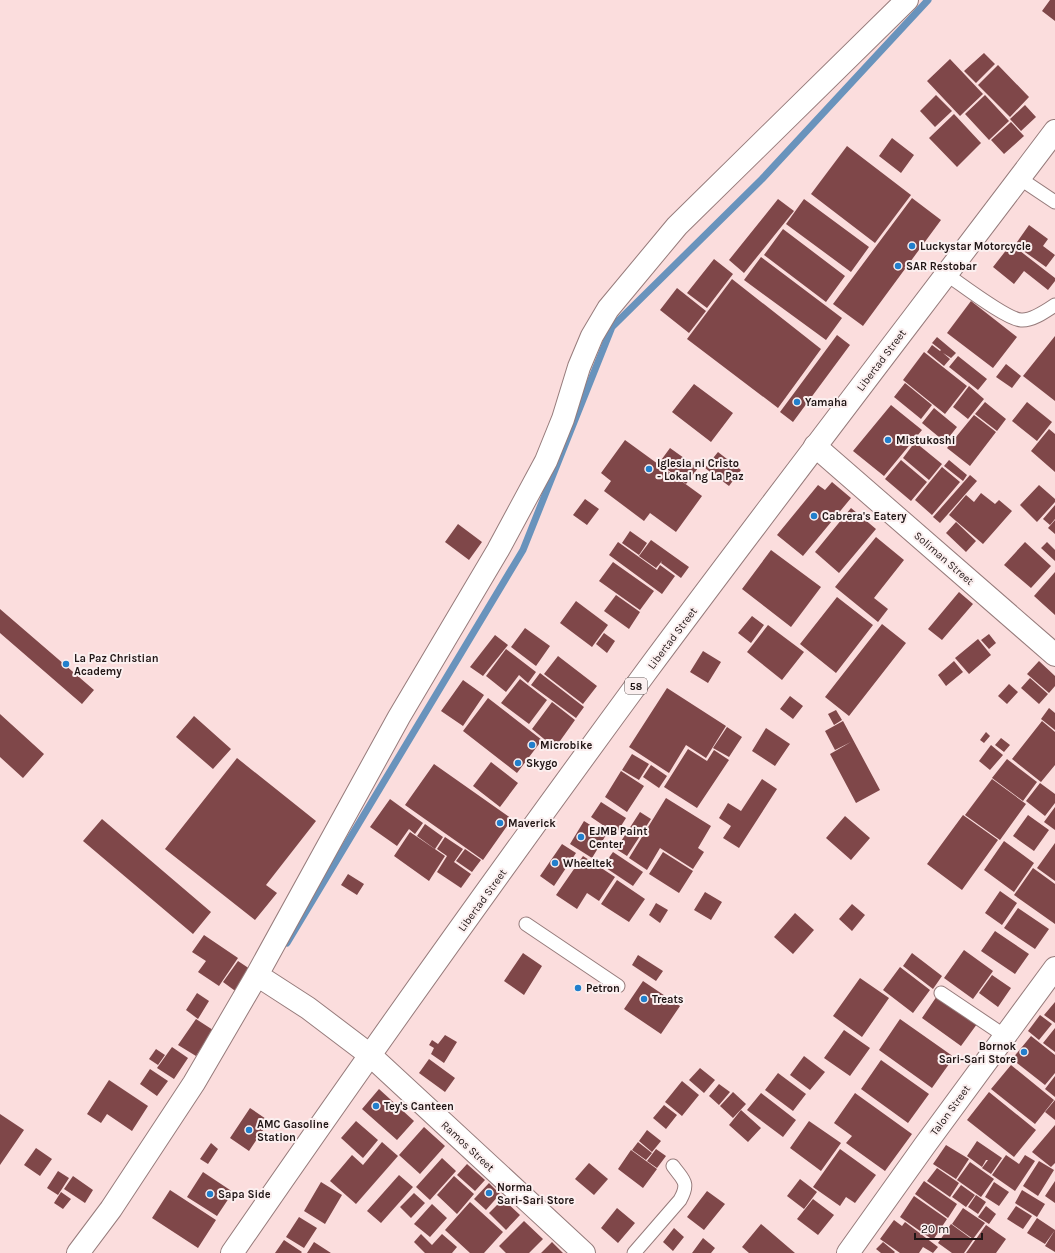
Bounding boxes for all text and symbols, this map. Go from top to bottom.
place label: Luckystar Motorcycle [920,240,1031,253]
marker: Luckystar Motorcycle [907,241,917,251]
place label: SAR Restobar [906,260,977,273]
marker: SAR Restobar [893,261,903,271]
street label: Libertad Street [854,327,909,394]
place label: Yamaha [805,396,847,409]
marker: Yamaha [792,397,802,407]
place label: Mistukoshi [896,434,955,447]
marker: Mistukoshi [883,435,893,445]
place label: Iglesia ni Cristo - Lokal ng La Paz [657,457,744,483]
marker: Iglesia ni Cristo - Lokal ng La Paz [644,464,654,474]
place label: Cabrera's Eatery [822,510,907,523]
marker: Cabrera's Eatery [809,511,819,521]
street label: Soliman Street [911,529,976,588]
street label: Libertad Street [645,605,700,672]
place label: La Paz Christian Academy [74,652,159,678]
marker: La Paz Christian Academy [61,659,71,669]
road number: 58 [625,678,647,694]
place label: Microbike [540,739,592,752]
marker: Microbike [527,740,537,750]
place label: Skygo [526,757,558,770]
marker: Skygo [513,758,523,768]
place label: Maverick [508,817,556,830]
marker: Maverick [495,818,505,828]
place label: EJMB Paint Center [589,825,648,851]
marker: EJMB Paint Center [576,832,586,842]
place label: Wheeltek [563,857,612,870]
marker: Wheeltek [550,858,560,868]
street label: Libertad Street [455,867,509,934]
place label: Petron [586,982,620,995]
marker: Petron [573,983,583,993]
place label: Treats [652,993,684,1006]
marker: Treats [639,994,649,1004]
place label: Bornok Sari-Sari Store [939,1040,1016,1066]
marker: Bornok Sari-Sari Store [1019,1047,1029,1057]
street label: Talon Street [928,1083,973,1138]
place label: Tey's Canteen [384,1100,454,1113]
marker: Tey's Canteen [371,1101,381,1111]
place label: AMC Gasoline Station [257,1118,329,1144]
street label: Ramos Street [438,1119,497,1174]
marker: AMC Gasoline Station [244,1125,254,1135]
place label: Norma Sari-Sari Store [497,1181,575,1207]
place label: Sapa Side [218,1188,271,1201]
marker: Norma Sari-Sari Store [484,1188,494,1198]
marker: Sapa Side [205,1189,215,1199]
scale bar [915,1215,982,1241]
text: 20 m [921,1222,949,1236]

